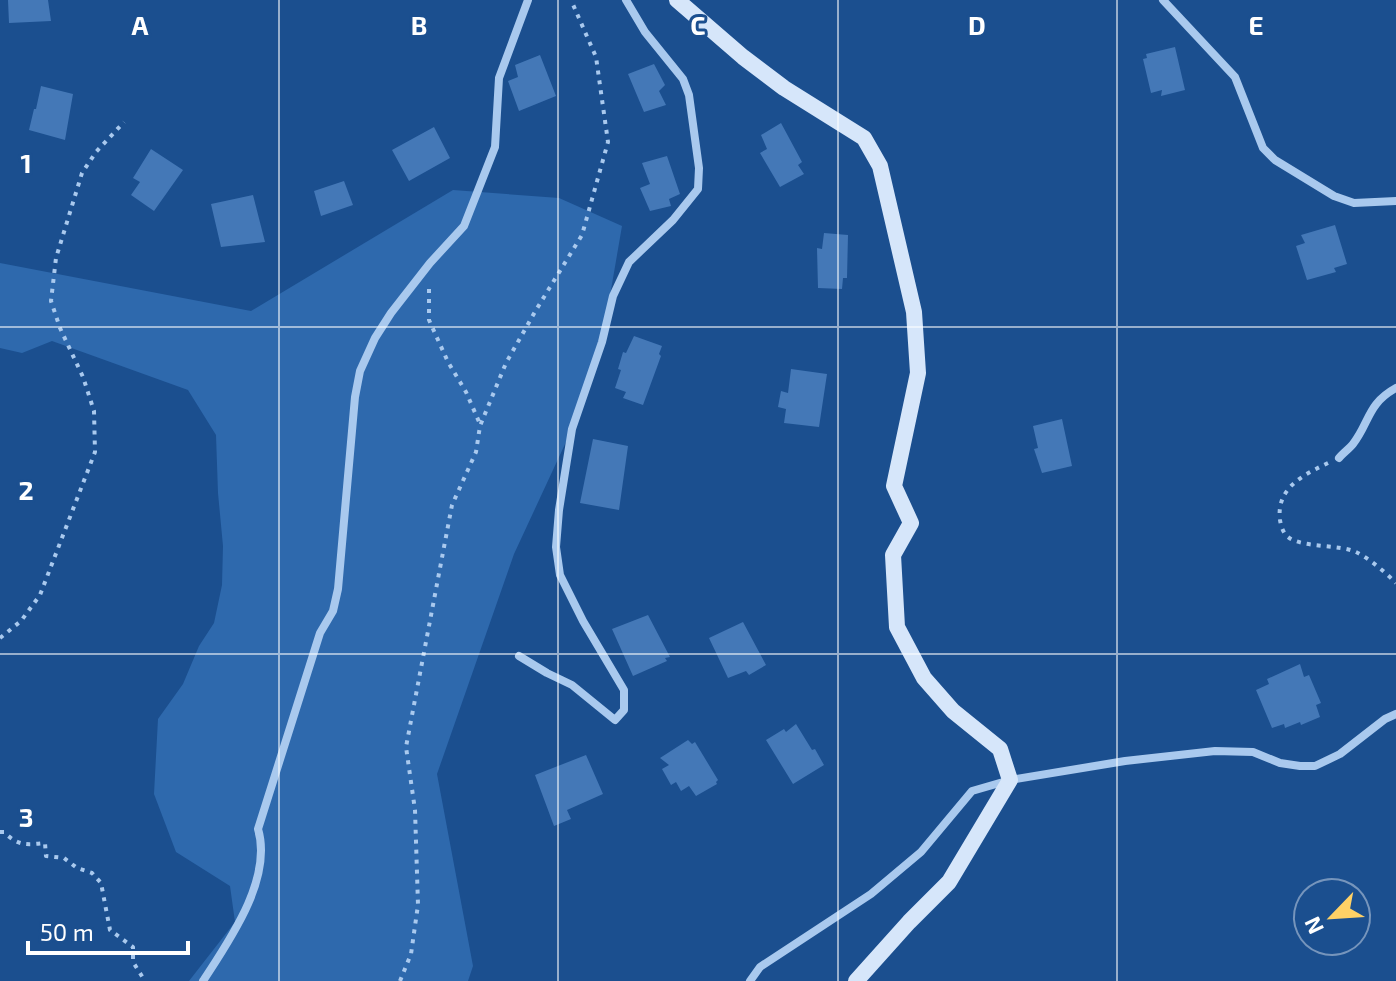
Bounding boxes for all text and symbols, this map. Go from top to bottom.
text: A [132,9,149,40]
text: B [411,9,427,40]
text: C [690,9,706,40]
text: D [968,9,986,40]
text: E [1248,9,1264,40]
text: 1 [20,147,32,178]
text: 2 [18,474,34,505]
text: 3 [19,801,33,832]
north arrow [1292,877,1372,957]
scale bar [28,905,188,955]
text: N [1298,913,1328,939]
text: 50 m [40,917,94,946]

